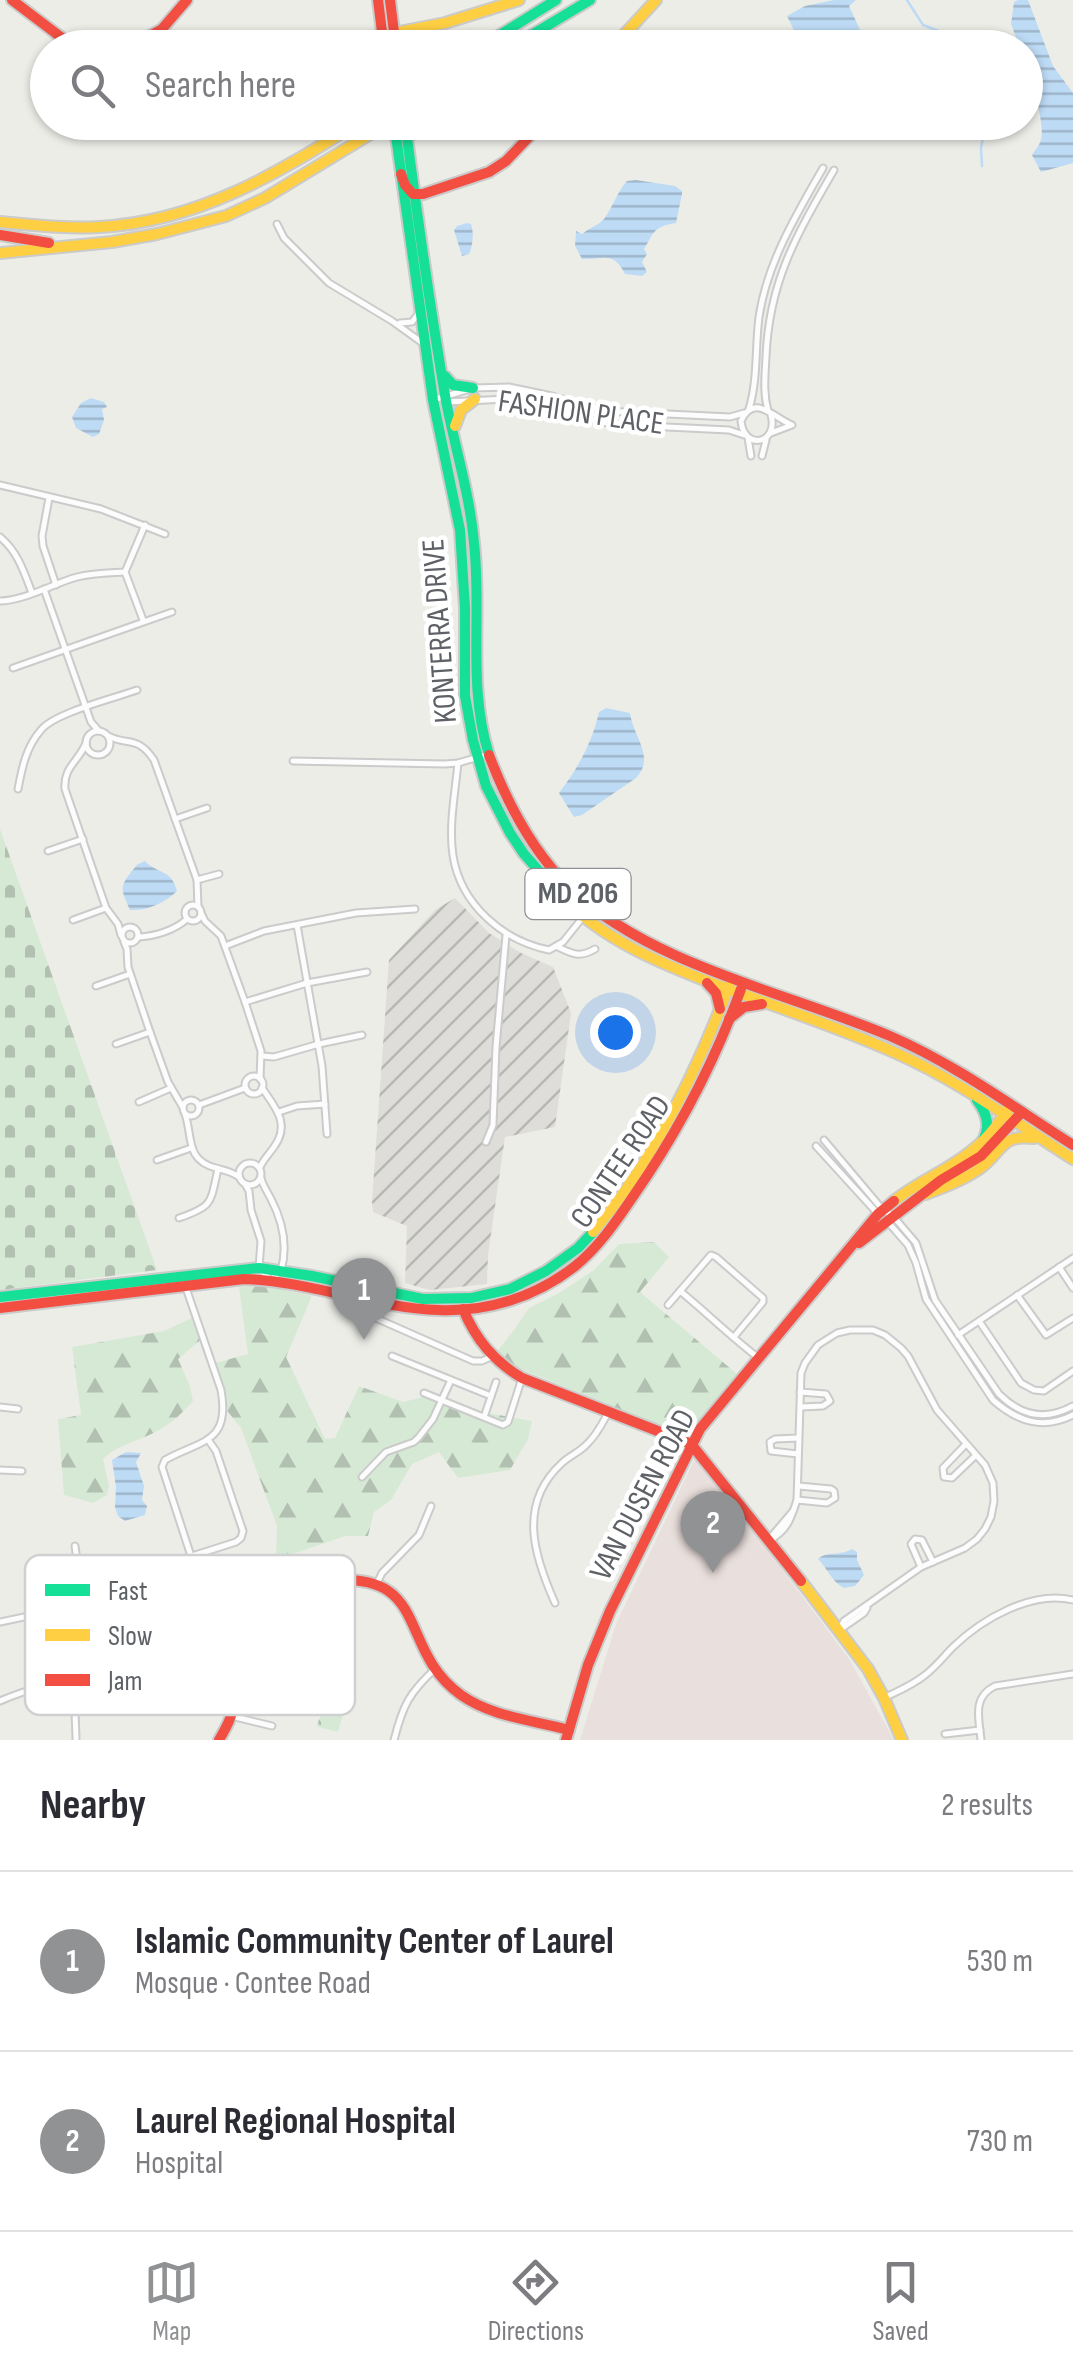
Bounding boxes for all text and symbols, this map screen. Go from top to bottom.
search box [30,30,1043,140]
icon: search [65,58,120,113]
text: Search here [145,63,296,108]
street label: FASHION PLACE [496,382,666,444]
street label: KONTERRA DRIVE [414,537,466,725]
road number: MD 206 [526,869,630,919]
your location [590,1007,641,1058]
street label: CONTEE ROAD [562,1088,680,1236]
pin: 1 [332,1258,396,1340]
street label: VAN DUSEN ROAD [582,1403,704,1587]
pin: 2 [680,1490,746,1573]
legend [25,1555,355,1715]
text: Fast [108,1575,147,1608]
text: Slow [108,1620,153,1653]
text: Jam [107,1665,143,1698]
text: Nearby [40,1780,146,1831]
text: 2 results [941,1786,1033,1825]
text: Islamic Community Center of Laurel [135,1919,614,1964]
text: 1 [66,1942,79,1981]
text: 530 m [967,1942,1033,1981]
text: Mosque · Contee Road [135,1964,371,2003]
text: Laurel Regional Hospital [135,2099,456,2144]
text: 2 [65,2122,80,2161]
text: 730 m [967,2122,1033,2161]
text: Hospital [135,2144,223,2183]
tab: Map [144,2255,199,2348]
tab: Directions [488,2255,584,2348]
tab: Saved [873,2255,929,2348]

